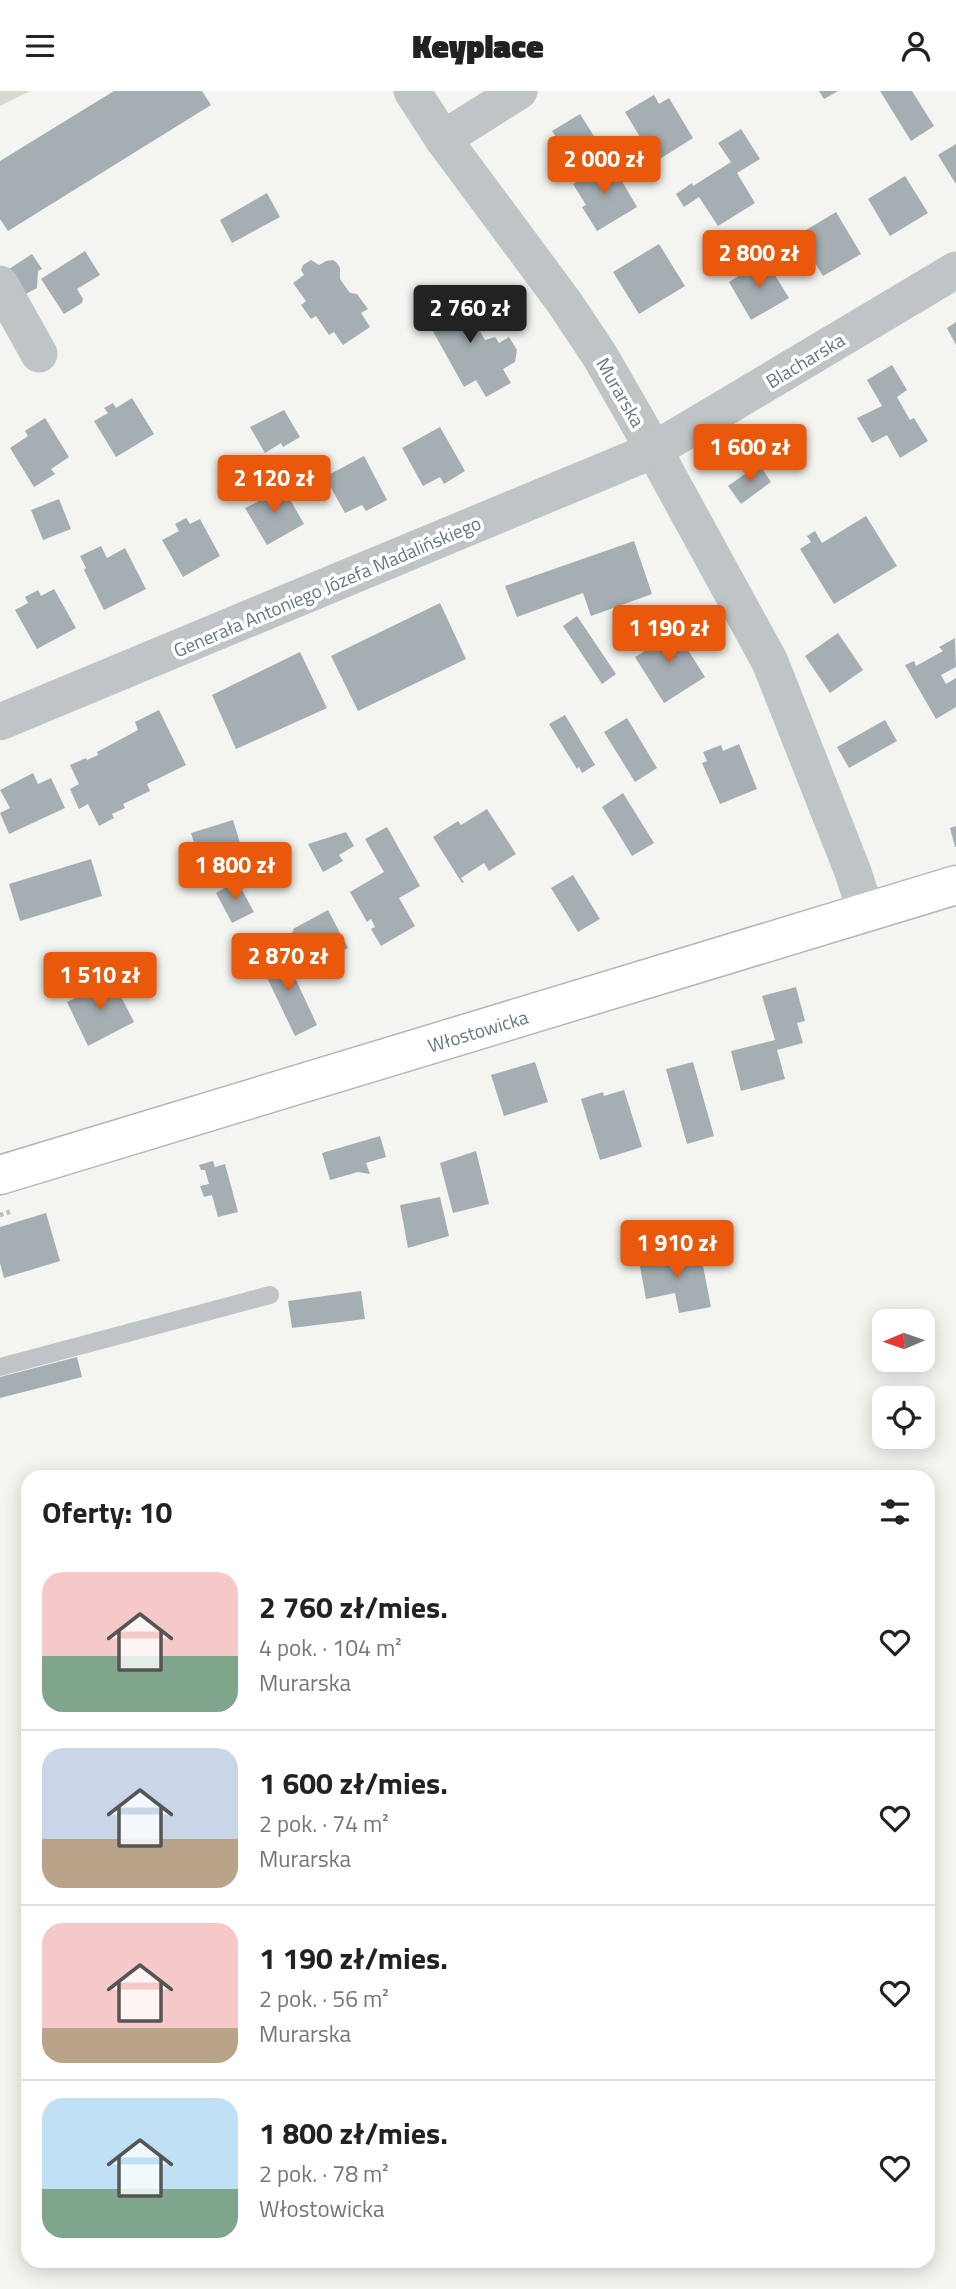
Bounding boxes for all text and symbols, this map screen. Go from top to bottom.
text: Keyplace [412,22,544,70]
icon: menu [21,27,59,65]
icon: person [897,27,935,65]
pin: 2 000 zł [532,137,676,196]
text: 2 000 zł [564,141,644,176]
pin: 2 800 zł [687,231,831,290]
text: 2 800 zł [719,235,799,270]
pin: 2 760 zł [398,285,542,345]
text: 2 760 zł [430,290,510,325]
street label: Blacharska [760,325,850,395]
street label: Murarska [589,352,653,433]
pin: 1 600 zł [678,425,822,484]
text: 1 600 zł [710,429,790,464]
pin: 2 120 zł [202,455,346,515]
text: 2 120 zł [234,460,314,495]
street label: Generała Antoniego Józefa Madalińskiego [169,508,485,664]
pin: 1 190 zł [597,605,741,665]
text: 1 190 zł [629,610,709,645]
pin: 1 800 zł [163,843,307,902]
text: 1 800 zł [195,847,275,882]
pin: 2 870 zł [216,933,360,993]
text: 2 870 zł [248,938,328,973]
pin: 1 510 zł [28,953,172,1012]
text: 1 510 zł [60,957,140,992]
street label: Włostowicka [424,1001,532,1059]
pin: 1 910 zł [605,1221,749,1280]
text: 1 910 zł [637,1225,717,1260]
north arrow [872,1309,934,1372]
map controls [872,1309,935,1449]
button: locate [872,1386,935,1449]
text: Oferty: 10 [42,1489,172,1535]
icon: filters [876,1493,914,1531]
text: 2 760 zł/mies. [259,1584,448,1630]
icon: home [98,1600,182,1684]
icon: heart [876,1623,914,1661]
text: 4 pok. · 104 m² [259,1630,402,1665]
text: Murarska [259,1665,351,1700]
text: 1 600 zł/mies. [259,1760,448,1806]
icon: home [98,1776,182,1860]
icon: heart [876,1799,914,1837]
text: 2 pok. · 74 m² [259,1806,389,1841]
text: Murarska [259,1841,351,1876]
text: 1 190 zł/mies. [259,1935,448,1981]
icon: home [98,1951,182,2035]
icon: heart [876,1974,914,2012]
text: 2 pok. · 56 m² [259,1981,389,2016]
text: Murarska [259,2016,351,2051]
text: 1 800 zł/mies. [259,2110,448,2156]
icon: home [98,2126,182,2210]
icon: heart [876,2149,914,2187]
text: 2 pok. · 78 m² [259,2156,389,2191]
text: Włostowicka [259,2191,385,2226]

